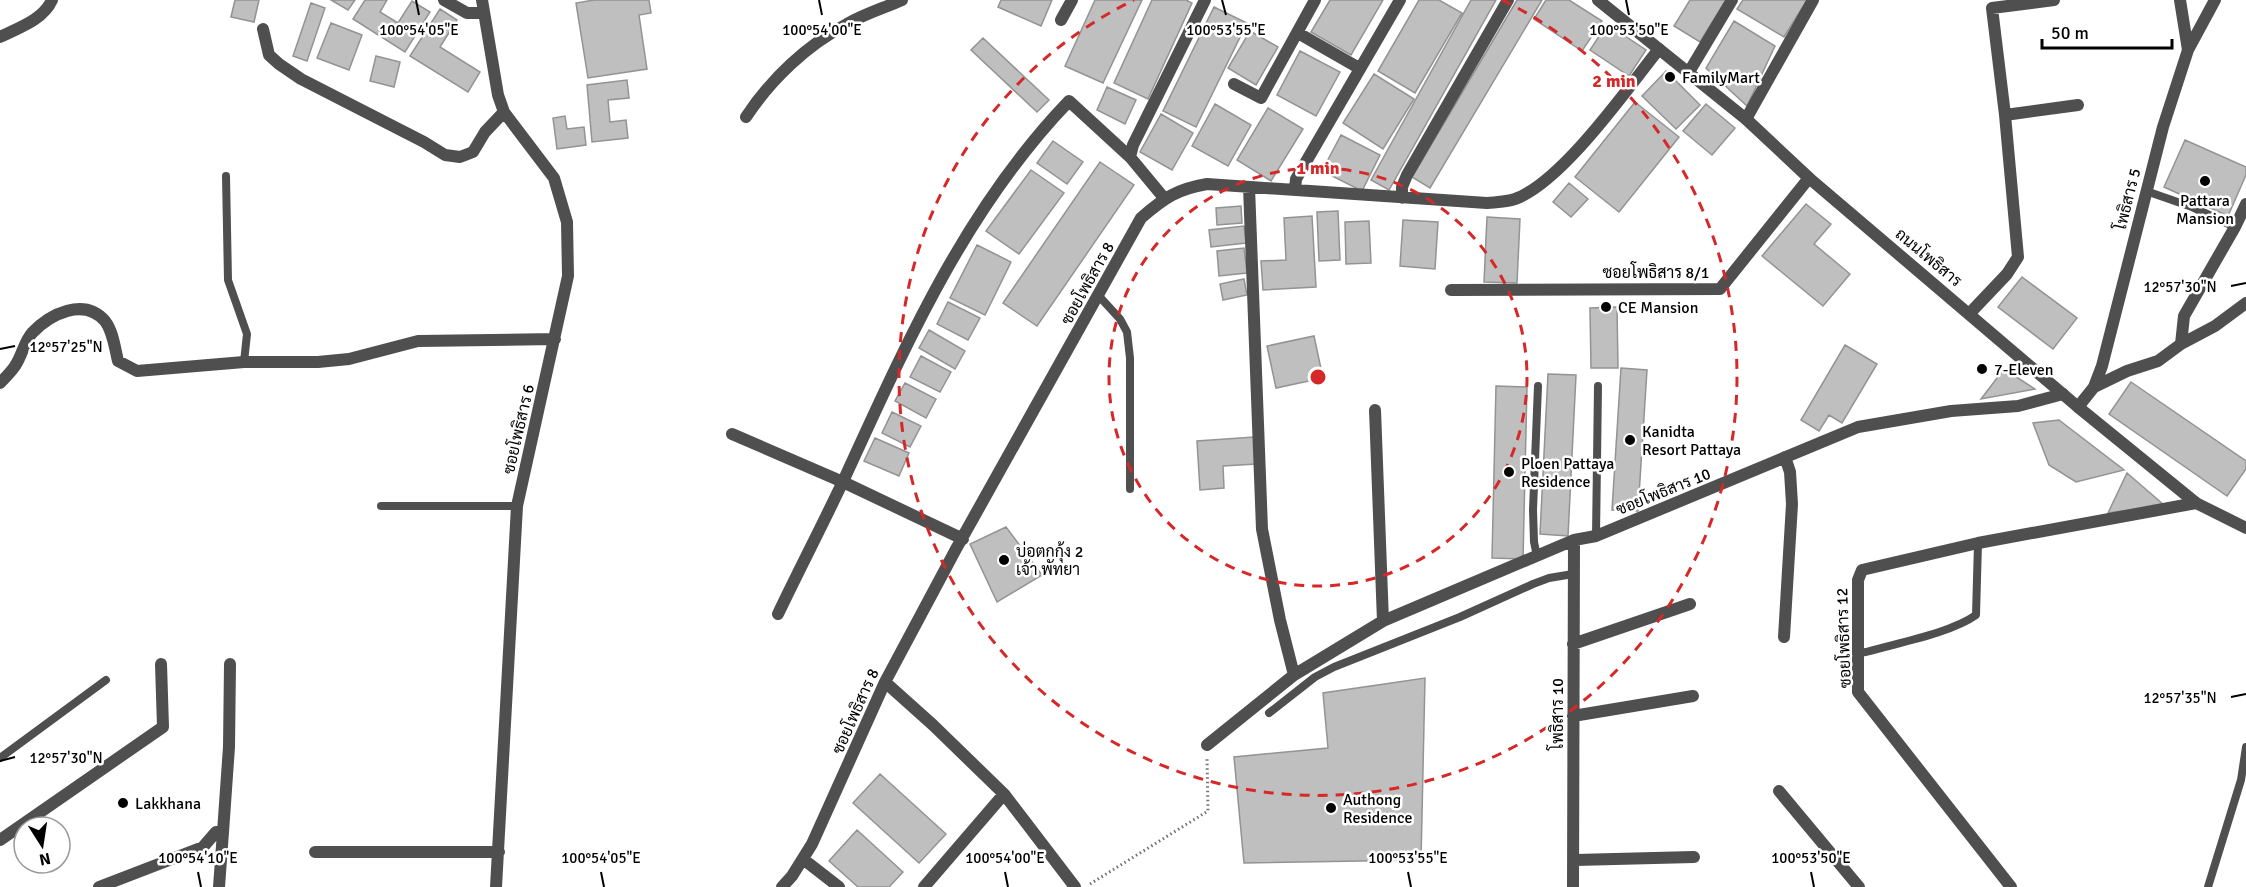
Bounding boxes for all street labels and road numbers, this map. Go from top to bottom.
street label: โพธิสาร 5 [2108,166,2145,233]
street label: ถนนโพธิสาร [1891,223,1967,292]
street label: ซอยโพธิสาร 8 [1055,238,1119,328]
street label: ซอยโพธิสาร 8/1 [1603,261,1710,283]
street label: ซอยโพธิสาร 6 [497,382,539,476]
street label: ซอยโพธิสาร 10 [1612,462,1714,520]
street label: ซอยโพธิสาร 12 [1830,588,1856,688]
street label: ซอยโพธิสาร 8 [826,665,884,757]
street label: โพธิสาร 10 [1546,678,1568,751]

